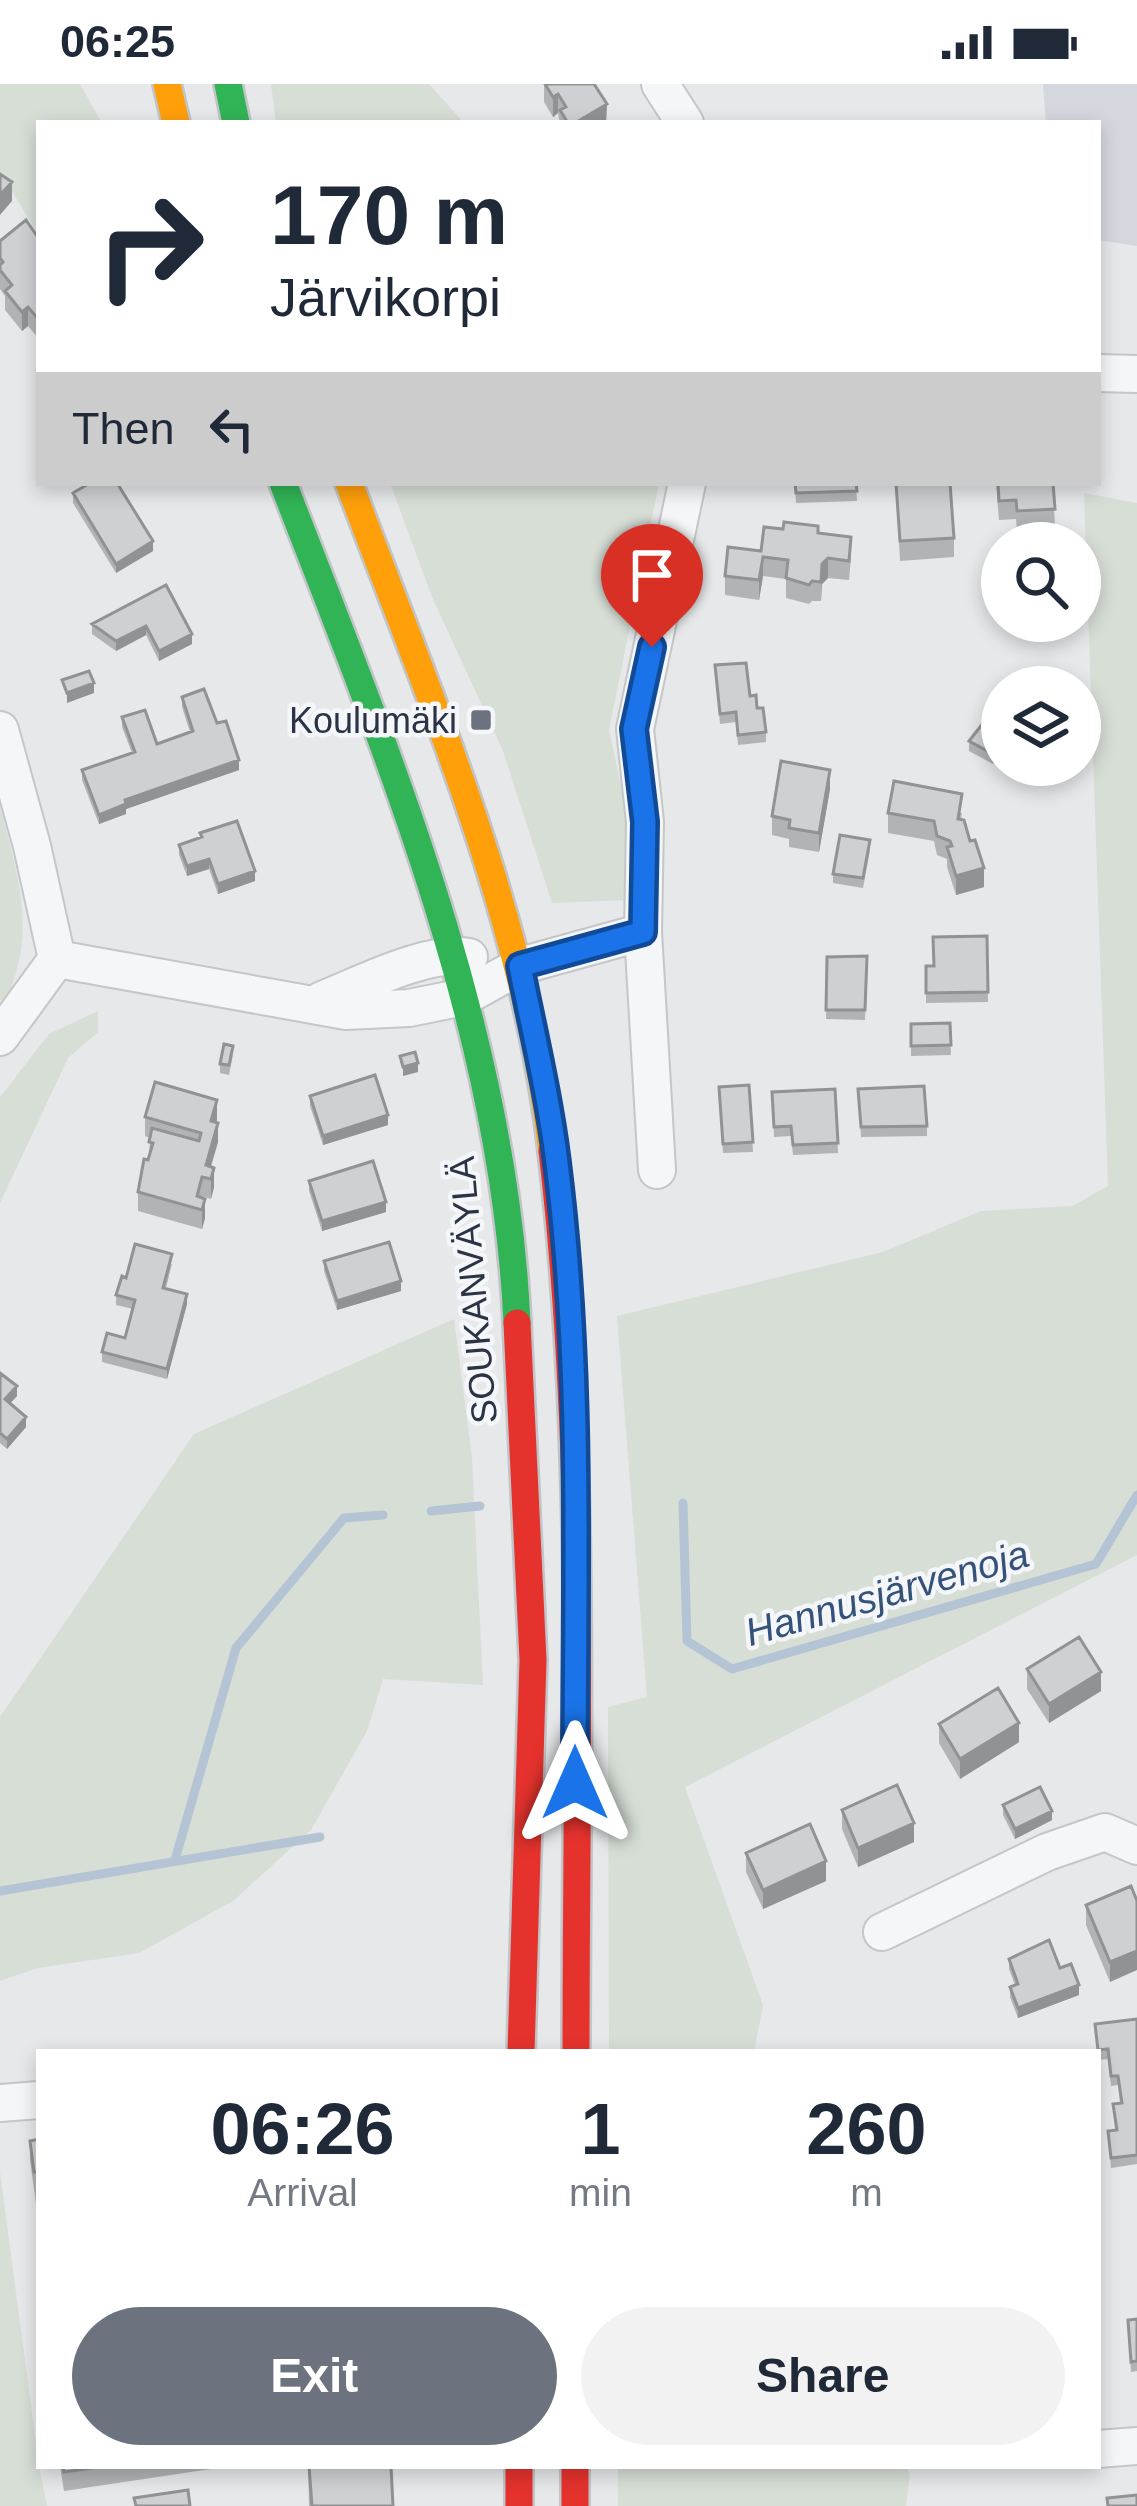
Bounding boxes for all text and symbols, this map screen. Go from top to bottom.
text: 06:25 [60,16,175,67]
icon: right [72,168,228,324]
text: 170 m [270,168,508,262]
text: Järvikorpi [270,267,501,327]
icon: left [199,396,265,462]
text: Then [72,403,175,454]
map controls [981,522,1101,786]
button: search [981,522,1101,642]
pin [601,524,703,647]
icon: arrive [619,542,685,608]
button: layers [981,666,1101,786]
place label: Koulumäki [289,700,457,741]
marker: Koulumäki [468,707,494,733]
street label: SOUKANVÄYLÄ [441,1155,505,1425]
water label: Hannusjärvenoja [740,1532,1034,1654]
position arrow [512,1720,638,1846]
text: 06:26 [210,2089,395,2169]
text: 1 [580,2089,621,2169]
text: 260 [806,2089,927,2169]
text: Arrival [247,2171,358,2214]
text: min [569,2171,632,2214]
text: m [850,2171,883,2214]
button: Exit [72,2307,557,2445]
button: Share [581,2307,1065,2445]

